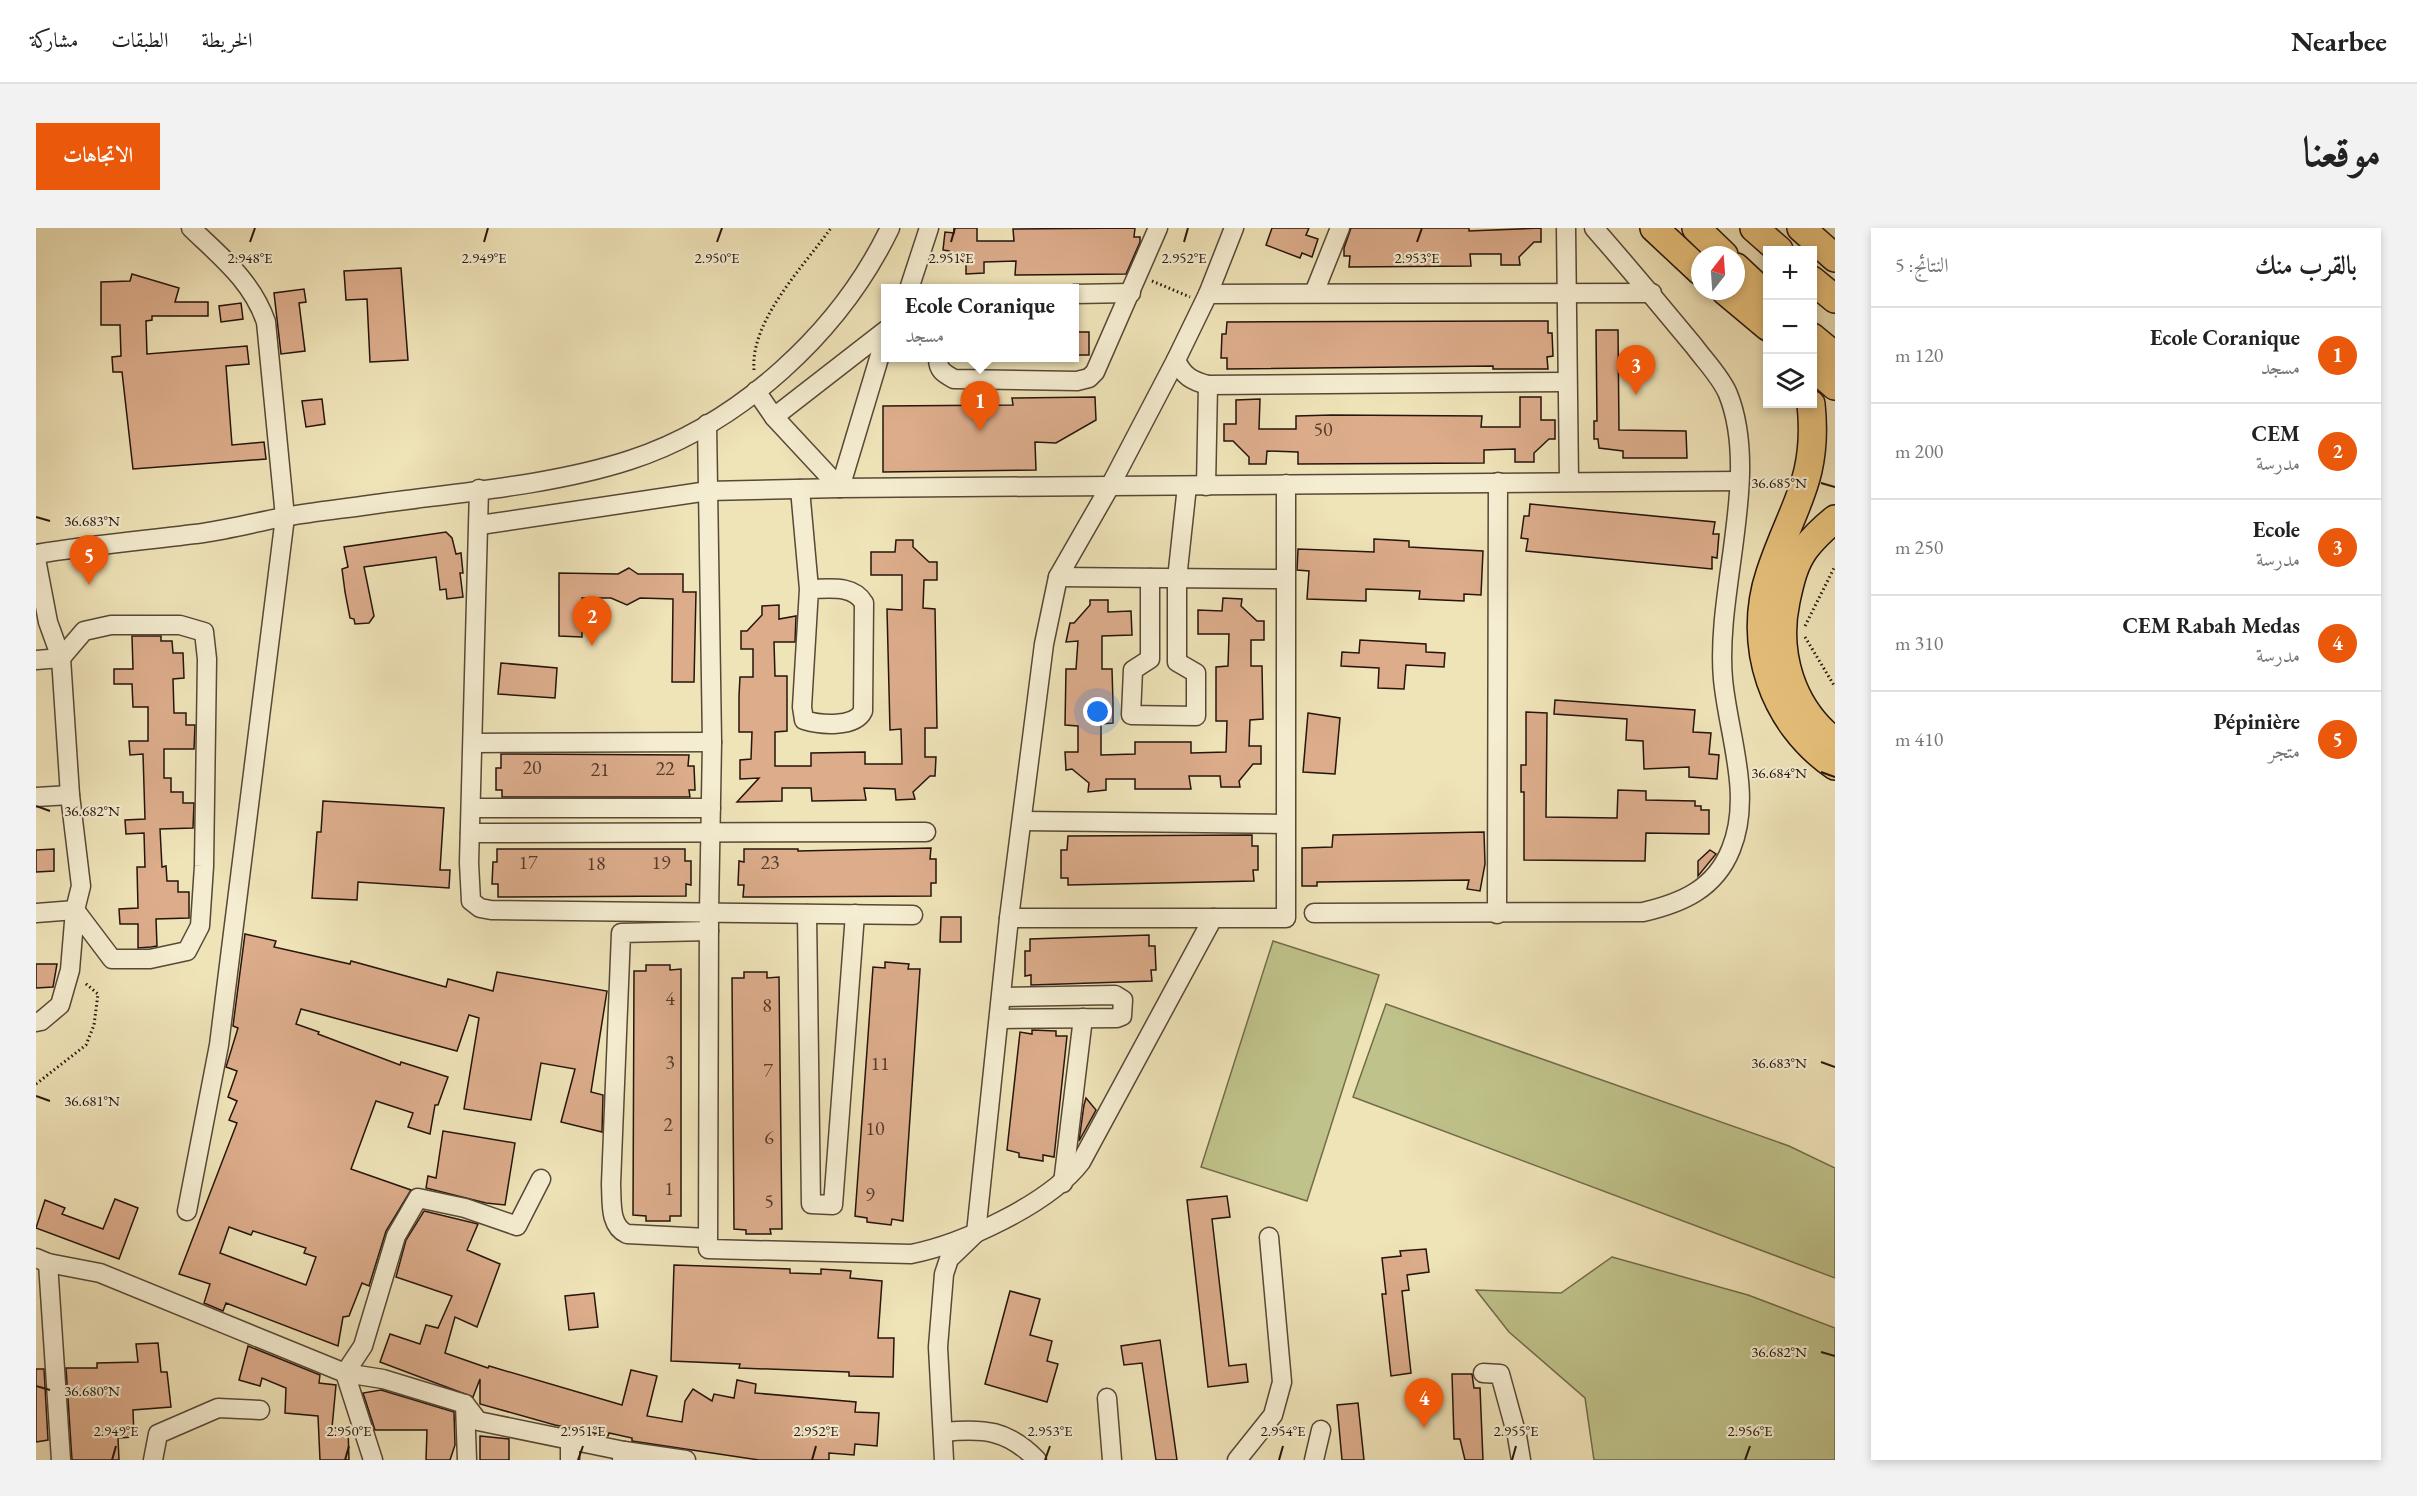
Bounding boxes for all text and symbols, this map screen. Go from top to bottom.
text: Nearbee [2291,23,2387,59]
text: مشاركة [30,26,78,53]
text: الطبقات [111,26,168,53]
text: الخريطة [201,26,253,53]
button: الاتجاهات [36,123,160,190]
text: موقعنا [2303,124,2381,179]
north arrow [1691,246,1745,300]
map controls [1763,246,1817,408]
button: + [1763,246,1817,300]
text: 2.948°E [227,248,273,267]
text: 2.949°E [461,248,507,267]
text: 2.950°E [694,248,740,267]
text: 2.951°E [928,248,974,267]
text: 2.952°E [1161,248,1207,267]
text: 2.953°E [1394,248,1440,267]
text: بالقرب منك [2255,248,2357,282]
text: النتائج: 5 [1895,252,1949,278]
popup [881,284,1079,362]
text: Ecole Coranique [905,291,1055,320]
button: − [1763,300,1817,354]
text: مسجد [905,322,944,348]
text: Ecole Coranique [2150,323,2300,352]
text: 120 m [1895,342,1943,368]
text: 1 [2332,342,2343,368]
pin: 3 [1616,346,1656,395]
button: layers [1763,354,1817,408]
text: مسجد [2261,354,2300,380]
pin: 1 [960,382,1000,431]
house number: 50 [1313,416,1333,442]
text: CEM [2252,419,2300,448]
text: 200 m [1895,438,1943,464]
text: 2 [2332,438,2343,464]
text: مدرسة [2256,450,2300,476]
text: 36.685°N [1751,473,1807,492]
text: 36.683°N [64,511,120,530]
text: Ecole [2253,515,2300,544]
text: 250 m [1895,534,1943,560]
text: 3 [2332,534,2343,560]
pin: 5 [70,536,108,585]
text: مدرسة [2256,546,2300,572]
pin: 2 [572,596,612,646]
text: CEM Rabah Medas [2122,611,2300,640]
text: 310 m [1895,630,1943,656]
text: 4 [2332,630,2343,656]
text: مدرسة [2256,642,2300,668]
your location [1083,697,1112,726]
text: Pépinière [2213,707,2300,736]
text: 410 m [1895,726,1943,752]
text: 5 [2332,726,2343,752]
text: متجر [2268,738,2300,764]
house number: 20 [522,754,542,780]
house number: 22 [655,755,675,781]
house number: 21 [590,756,610,782]
text: 36.684°N [1751,763,1807,782]
text: 36.682°N [64,801,120,820]
house number: 17 [518,849,538,875]
house number: 19 [651,849,671,875]
house number: 23 [760,849,780,875]
house number: 18 [586,850,606,876]
house number: 4 [665,985,675,1011]
house number: 8 [762,992,772,1018]
house number: 3 [665,1049,675,1075]
house number: 11 [870,1050,890,1076]
text: 36.683°N [1751,1053,1807,1072]
house number: 7 [763,1057,773,1083]
text: 36.681°N [64,1091,120,1110]
house number: 2 [663,1111,673,1137]
house number: 10 [865,1115,885,1141]
house number: 6 [764,1124,774,1150]
house number: 1 [664,1175,674,1201]
house number: 9 [865,1181,875,1207]
house number: 5 [764,1188,774,1214]
text: 36.682°N [1751,1342,1807,1361]
pin: 4 [1404,1378,1444,1428]
text: 36.680°N [64,1381,120,1400]
text: 2.949°E [93,1421,139,1440]
text: 2.950°E [326,1421,372,1440]
text: 2.951°E [560,1421,606,1440]
text: 2.952°E [793,1421,839,1440]
text: 2.953°E [1027,1421,1073,1440]
text: 2.954°E [1260,1421,1306,1440]
text: 2.955°E [1493,1421,1539,1440]
text: 2.956°E [1727,1421,1773,1440]

